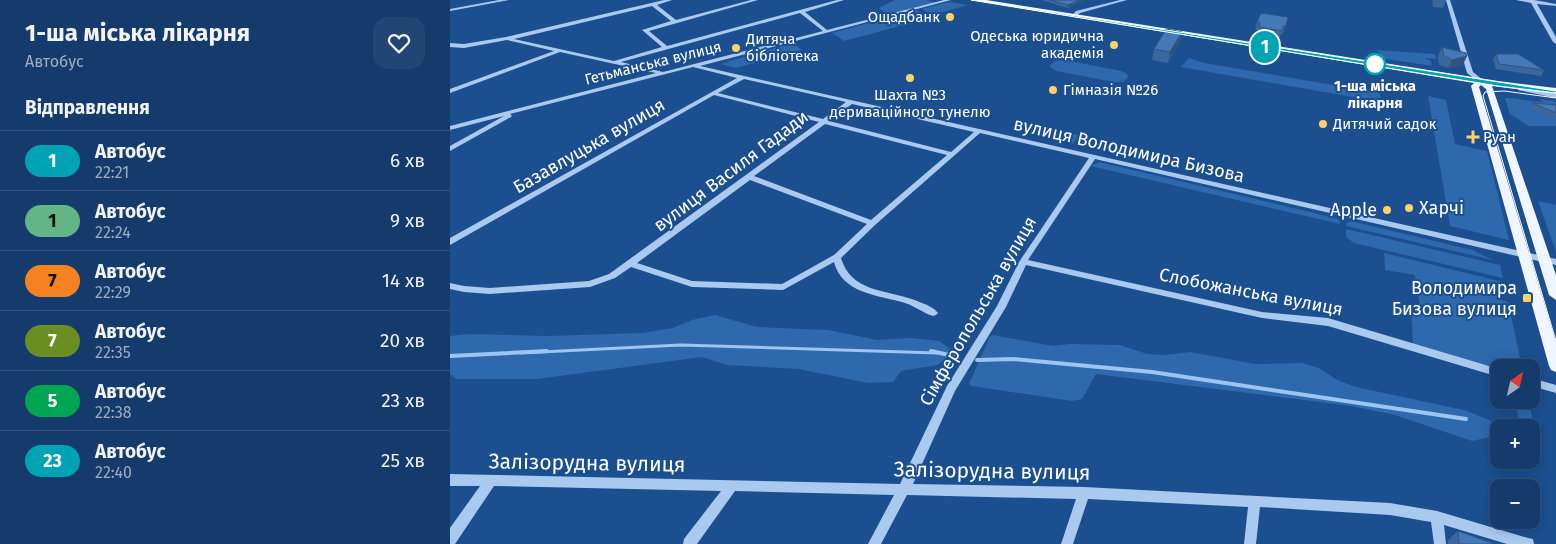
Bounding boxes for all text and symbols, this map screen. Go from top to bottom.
place label: Ощадбанк [868,8,940,26]
marker: Ощадбанк [944,11,956,23]
button: heart [373,17,425,69]
text: 1-ша міська лікарня [25,19,250,47]
place label: Одеська юридична академія [970,27,1104,62]
place label: Дитяча бібліотека [745,30,819,65]
line badge: 1 [1249,31,1281,63]
text: 1 [1261,36,1269,58]
street label: Гетьманська вулиця [583,37,723,89]
marker: Одеська юридична академія [1108,39,1120,51]
marker: Дитяча бібліотека [730,42,742,54]
text: Автобус [25,52,84,71]
marker: 1-ша міська лікарня [1364,53,1386,75]
marker: Шахта №3 дериваційного тунелю [904,72,916,84]
place label: 1-ша міська лікарня [1334,77,1416,112]
place label: Гімназія №26 [1063,81,1158,99]
marker: Гімназія №26 [1047,84,1059,96]
place label: Шахта №3 дериваційного тунелю [830,86,990,121]
street label: Базавлуцька вулиця [509,94,669,198]
text: Відправлення [25,96,150,119]
street label: вулиця Василя Гадади [649,106,813,236]
street label: вулиця Володимира Бизова [1011,113,1247,187]
place label: Дитячий садок [1332,115,1436,133]
marker: Дитячий садок [1317,118,1329,130]
place label: Руан [1483,128,1516,146]
marker: Руан [1467,131,1479,143]
text: Автобус [95,140,166,163]
text: 6 хв [390,149,425,172]
text: 1 [48,150,57,172]
text: 22:21 [95,163,129,182]
place label: Харчі [1419,197,1464,219]
place label: Apple [1330,199,1377,221]
text: Автобус [95,200,166,223]
marker: Харчі [1403,202,1415,214]
marker: Apple [1381,204,1393,216]
text: 9 хв [390,209,425,232]
text: 1 [48,210,57,232]
street label: Сімферопольська вулиця [915,212,1041,410]
text: 22:24 [95,223,131,242]
text: Автобус [95,260,166,283]
street label: Слобожанська вулиця [1157,263,1345,321]
text: 14 хв [382,269,425,292]
text: 7 [48,270,57,292]
place label: Володимира Бизова вулиця [1392,277,1517,320]
text: 22:29 [95,283,131,302]
marker: Володимира Бизова вулиця [1521,292,1533,304]
text: Автобус [95,320,166,343]
text: 20 хв [380,329,425,352]
text: 7 [48,330,57,352]
text: 22:35 [95,343,131,362]
north arrow [1490,359,1540,409]
map controls [1490,359,1540,529]
text: Автобус [95,380,166,403]
text: 23 хв [381,389,425,412]
text: 5 [48,390,57,412]
text: 22:38 [95,403,132,422]
button: + [1490,419,1540,469]
text: Автобус [95,440,166,463]
street label: Залізорудна вулиця [488,448,686,478]
text: 25 хв [381,449,425,472]
text: 23 [43,450,62,472]
street label: Залізорудна вулиця [893,456,1091,486]
text: 22:40 [95,463,132,482]
button: − [1490,479,1540,529]

